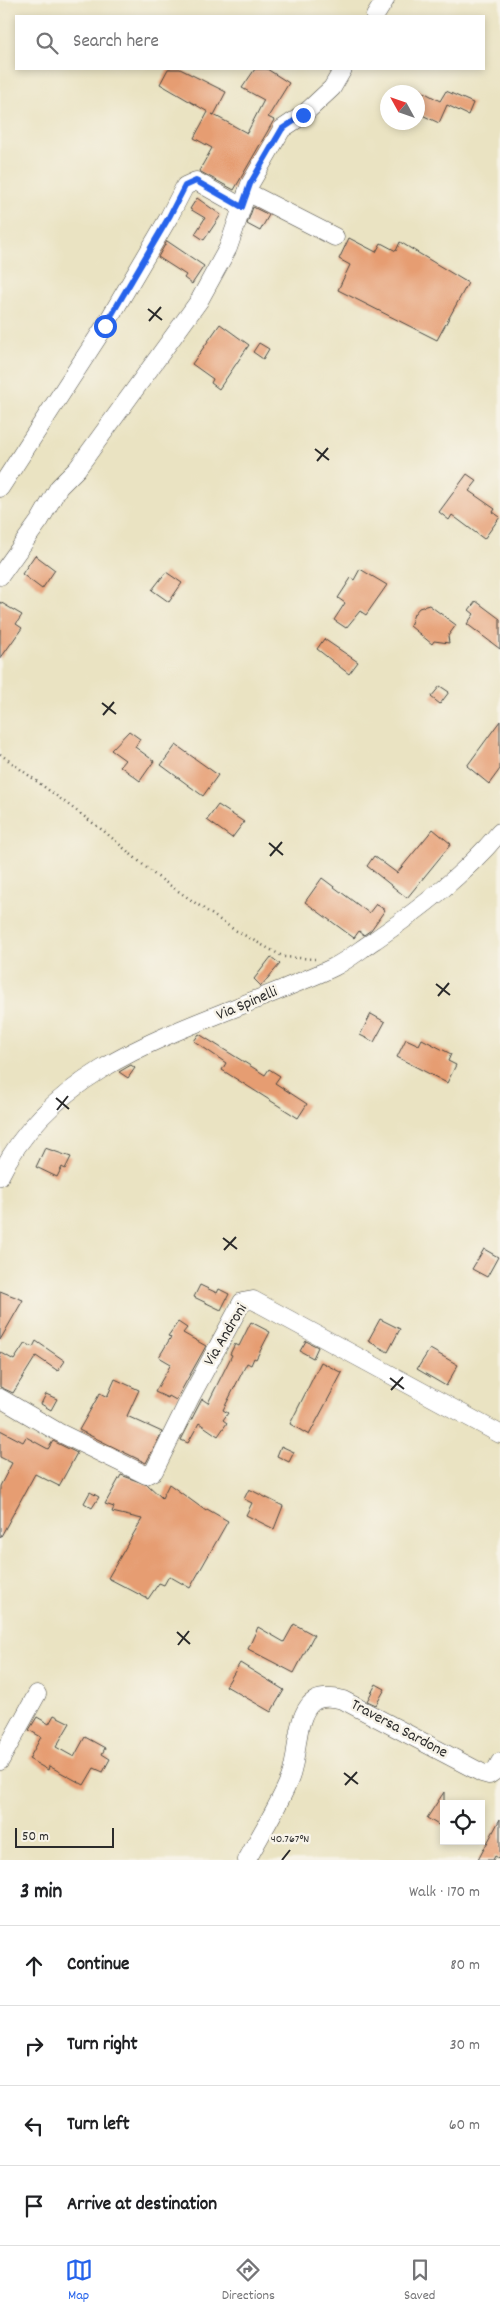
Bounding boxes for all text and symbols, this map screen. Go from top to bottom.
search box [15,15,485,70]
icon: search [33,29,61,57]
text: Search here [73,29,159,56]
north arrow [380,85,425,130]
route end [292,104,315,127]
route start [94,315,117,338]
street label: Via Spinelli [213,981,281,1027]
street label: Via Androni [198,1300,254,1370]
street label: Traversa Sardone [346,1694,452,1764]
map controls [440,1800,485,1845]
button: locate [440,1800,485,1845]
scale bar [15,1825,114,1848]
text: 50 m [22,1827,49,1847]
text: 40.767°N [271,1831,309,1848]
text: 3 min [20,1878,62,1908]
text: Walk · 170 m [409,1881,480,1904]
icon: ahead [20,1952,48,1980]
text: Continue [67,1952,129,1979]
text: 80 m [450,1954,480,1977]
icon: right [20,2032,48,2060]
text: Turn right [67,2032,138,2059]
text: 30 m [450,2034,480,2057]
icon: left [20,2112,48,2140]
text: Turn left [67,2112,130,2139]
text: 60 m [449,2114,480,2137]
icon: arrive [20,2192,48,2220]
text: Arrive at destination [67,2192,217,2219]
tab: Map [65,2256,93,2306]
tab: Directions [222,2256,275,2306]
tab: Saved [404,2256,435,2306]

